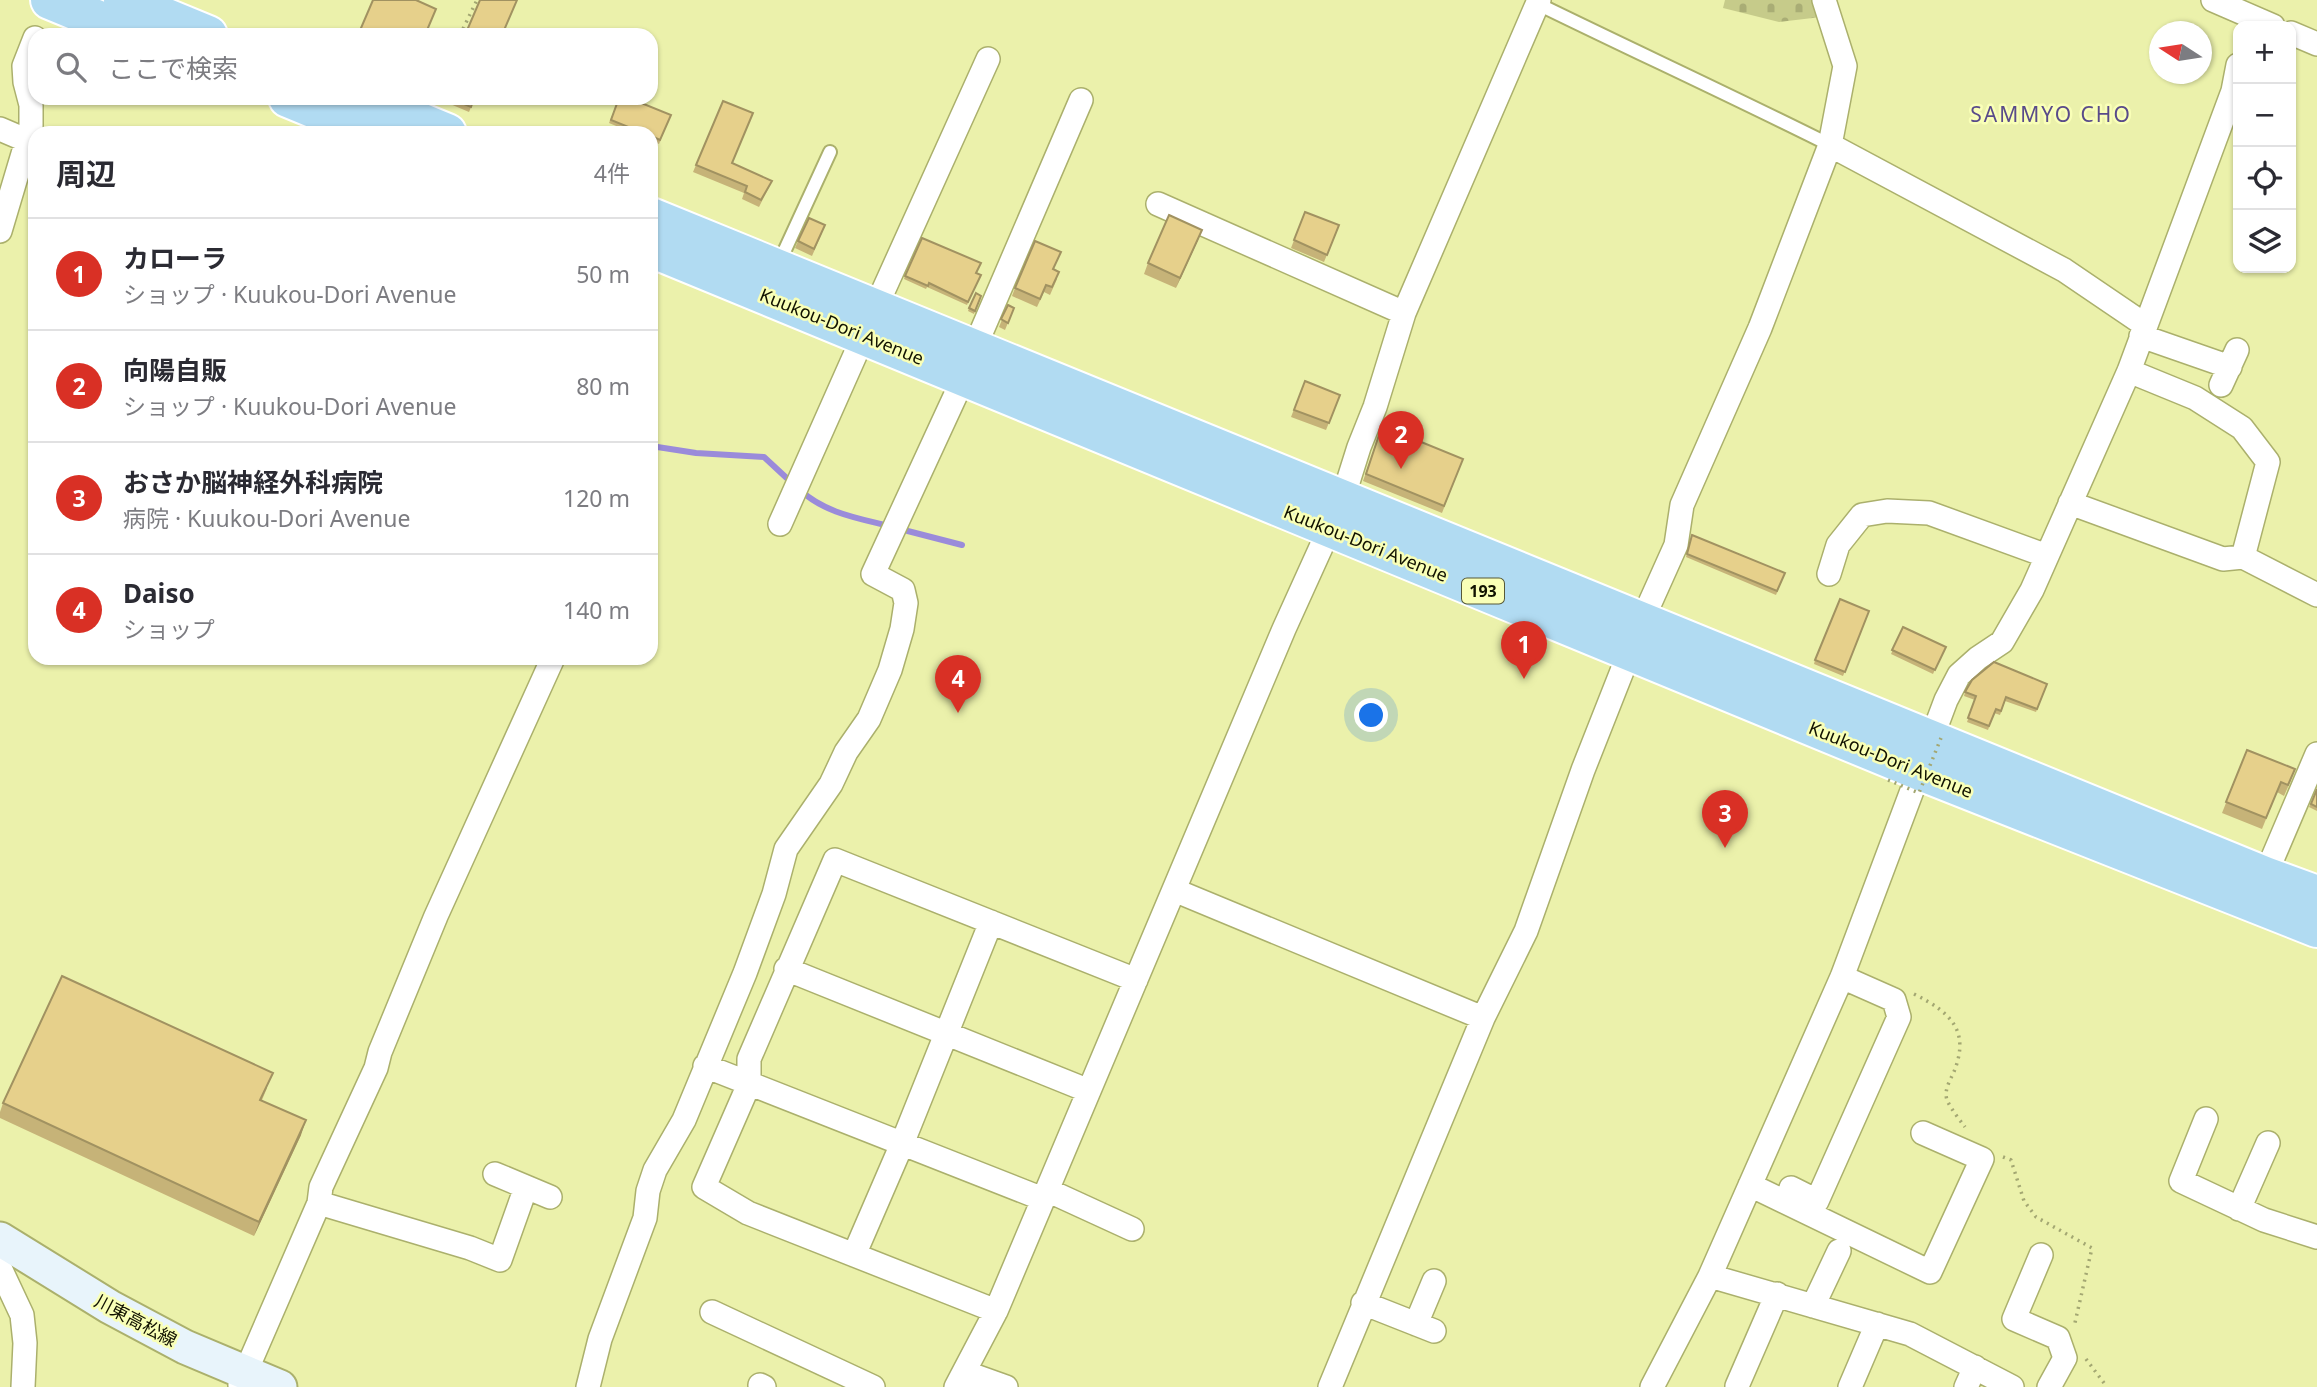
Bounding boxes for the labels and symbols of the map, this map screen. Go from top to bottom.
north arrow [2149,21,2212,84]
district label: SAMMYO CHO [1970,100,2132,128]
street label: Kuukou-Dori Avenue [756,282,928,370]
pin: 2 [1378,411,1424,469]
street label: Kuukou-Dori Avenue [1280,499,1452,587]
road number: 193 [1462,578,1504,604]
pin: 1 [1501,621,1547,679]
pin: 4 [935,655,981,713]
your location [1354,698,1388,732]
street label: Kuukou-Dori Avenue [1805,715,1977,803]
pin: 3 [1702,790,1748,848]
street label: 川東高松線 [91,1288,181,1352]

